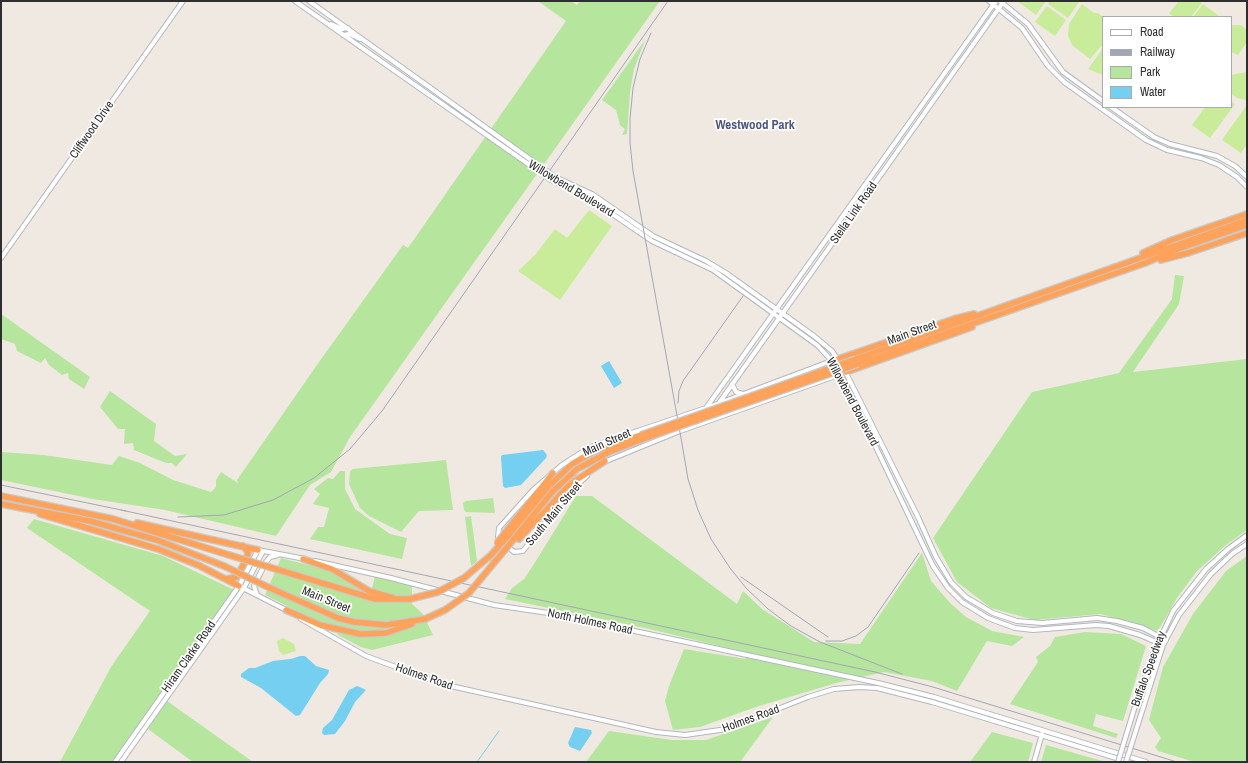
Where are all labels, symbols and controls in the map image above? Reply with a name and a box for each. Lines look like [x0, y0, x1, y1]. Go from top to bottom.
legend [1102, 16, 1232, 108]
text: Road [1140, 24, 1164, 40]
text: Railway [1140, 44, 1175, 60]
text: Park [1140, 64, 1160, 80]
text: Water [1140, 84, 1166, 100]
street label: Cliffwood Drive [67, 98, 117, 162]
district label: Westwood Park [715, 118, 795, 134]
street label: Willowbend Boulevard [525, 158, 617, 220]
street label: Stella Link Road [827, 179, 881, 247]
street label: Main Street [886, 318, 938, 348]
street label: Willowbend Boulevard [823, 355, 881, 449]
street label: Main Street [581, 426, 633, 460]
street label: South Main Street [523, 479, 585, 549]
street label: Main Street [300, 584, 352, 616]
street label: North Holmes Road [546, 606, 634, 638]
street label: Hiram Clarke Road [159, 618, 219, 696]
street label: Buffalo Speedway [1129, 629, 1169, 709]
street label: Holmes Road [393, 660, 455, 694]
street label: Holmes Road [721, 702, 781, 736]

